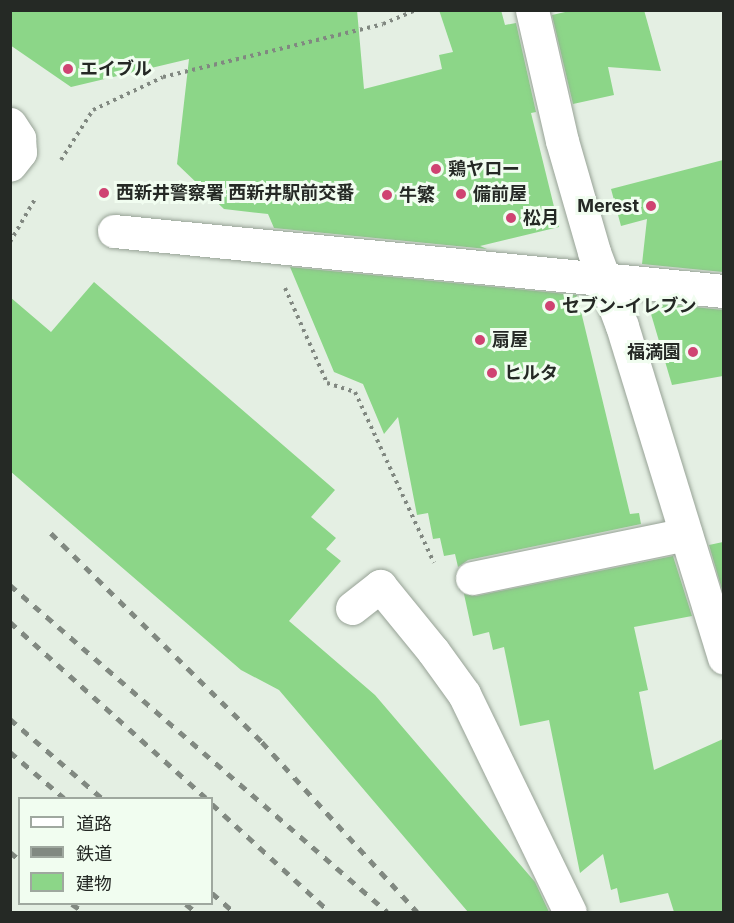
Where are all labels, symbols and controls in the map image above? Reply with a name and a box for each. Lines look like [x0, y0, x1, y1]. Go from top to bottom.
place label: エイブル [80, 58, 152, 80]
marker: エイブル [61, 62, 75, 76]
place label: 鶏ヤロー [448, 158, 520, 180]
marker: 鶏ヤロー [429, 162, 443, 176]
place label: 西新井警察署 西新井駅前交番 [116, 182, 354, 204]
place label: 備前屋 [473, 183, 527, 205]
place label: 牛繁 [399, 184, 435, 206]
marker: 西新井警察署 西新井駅前交番 [97, 186, 111, 200]
marker: 備前屋 [454, 187, 468, 201]
marker: 牛繁 [380, 188, 394, 202]
place label: Merest [577, 195, 639, 217]
marker: Merest [644, 199, 658, 213]
place label: 松月 [523, 207, 559, 229]
marker: 松月 [504, 211, 518, 225]
place label: セブン-イレブン [562, 295, 696, 317]
marker: セブン-イレブン [543, 299, 557, 313]
place label: 扇屋 [492, 329, 528, 351]
marker: 扇屋 [473, 333, 487, 347]
place label: 福満園 [627, 341, 681, 363]
marker: 福満園 [686, 345, 700, 359]
place label: ヒルタ [504, 362, 558, 384]
marker: ヒルタ [485, 366, 499, 380]
legend [18, 797, 213, 905]
text: 道路 [76, 813, 112, 834]
text: 鉄道 [76, 843, 112, 864]
text: 建物 [76, 873, 112, 894]

